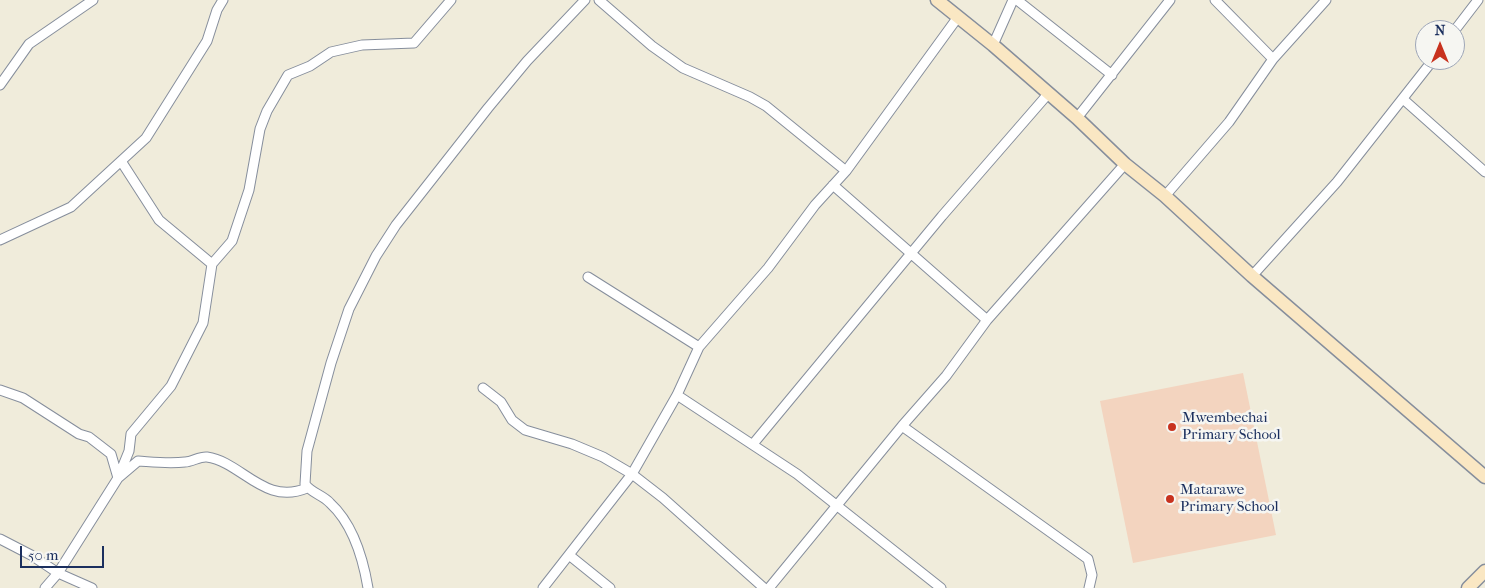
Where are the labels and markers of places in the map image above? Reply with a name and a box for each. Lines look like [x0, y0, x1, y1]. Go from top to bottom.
place label: Mwembechai Primary School [1182, 409, 1281, 444]
marker: Mwembechai Primary School [1166, 421, 1178, 433]
place label: Matarawe Primary School [1180, 481, 1279, 516]
marker: Matarawe Primary School [1164, 493, 1176, 505]

